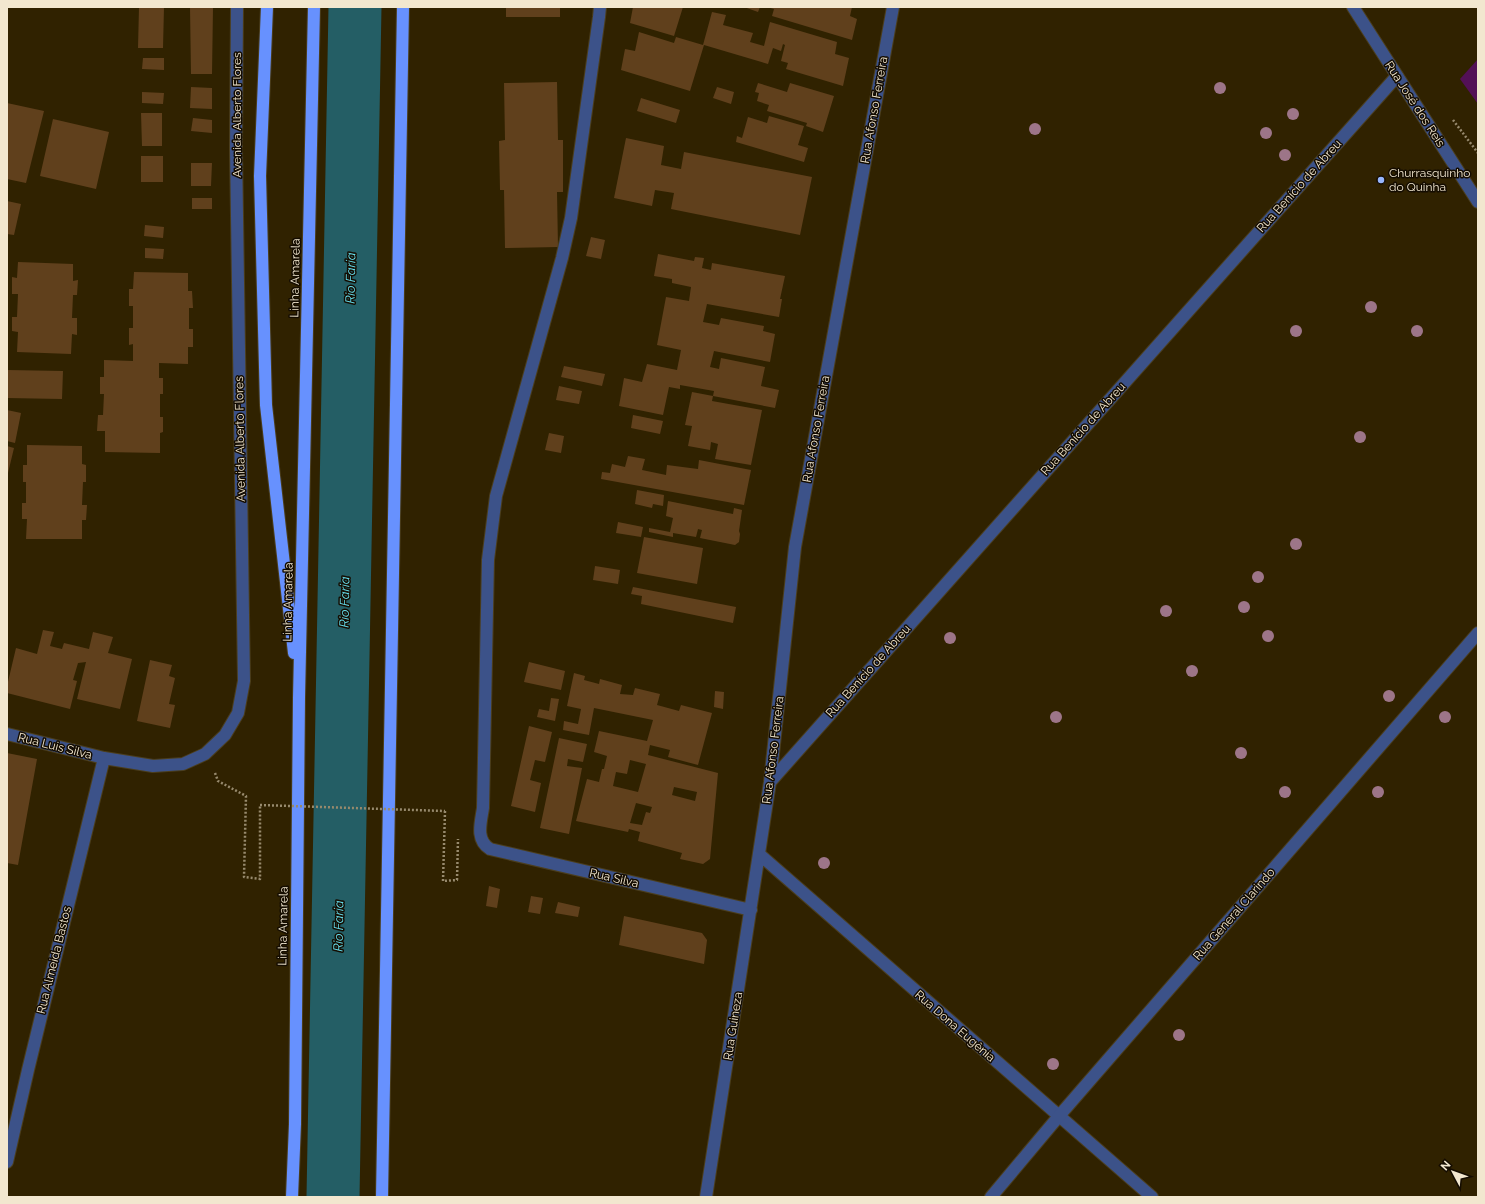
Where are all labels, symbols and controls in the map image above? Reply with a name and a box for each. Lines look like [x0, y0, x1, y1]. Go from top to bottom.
street label: Avenida Alberto Flores [230, 52, 244, 178]
street label: Rua Afonso Ferreira [858, 55, 890, 165]
street label: Rua José dos Reis [1382, 58, 1448, 150]
street label: Rua Benício de Abreu [1254, 137, 1344, 235]
place label: Churrasquinho do Quinha [1389, 166, 1470, 194]
marker: Churrasquinho do Quinha [1376, 175, 1386, 185]
street label: Linha Amarela [287, 238, 303, 318]
water label: Rio Faria [343, 252, 358, 304]
street label: Rua Afonso Ferreira [800, 374, 832, 484]
street label: Avenida Alberto Flores [232, 376, 248, 502]
street label: Rua Benício de Abreu [1038, 380, 1128, 478]
street label: Linha Amarela [280, 562, 296, 642]
water label: Rio Faria [337, 576, 352, 628]
street label: Rua Benício de Abreu [823, 622, 913, 720]
street label: Rua Afonso Ferreira [759, 695, 787, 805]
street label: Rua Luis Silva [17, 730, 93, 762]
street label: Rua General Clarindo [1190, 865, 1278, 963]
street label: Rua Silva [588, 866, 640, 890]
street label: Linha Amarela [275, 886, 291, 966]
water label: Rio Faria [331, 900, 346, 952]
street label: Rua Almeida Bastos [34, 905, 74, 1015]
street label: Rua Dona Eugênia [912, 987, 998, 1065]
street label: Rua Guineza [721, 991, 745, 1061]
north arrow [1433, 1152, 1473, 1192]
text: N [1438, 1158, 1453, 1173]

